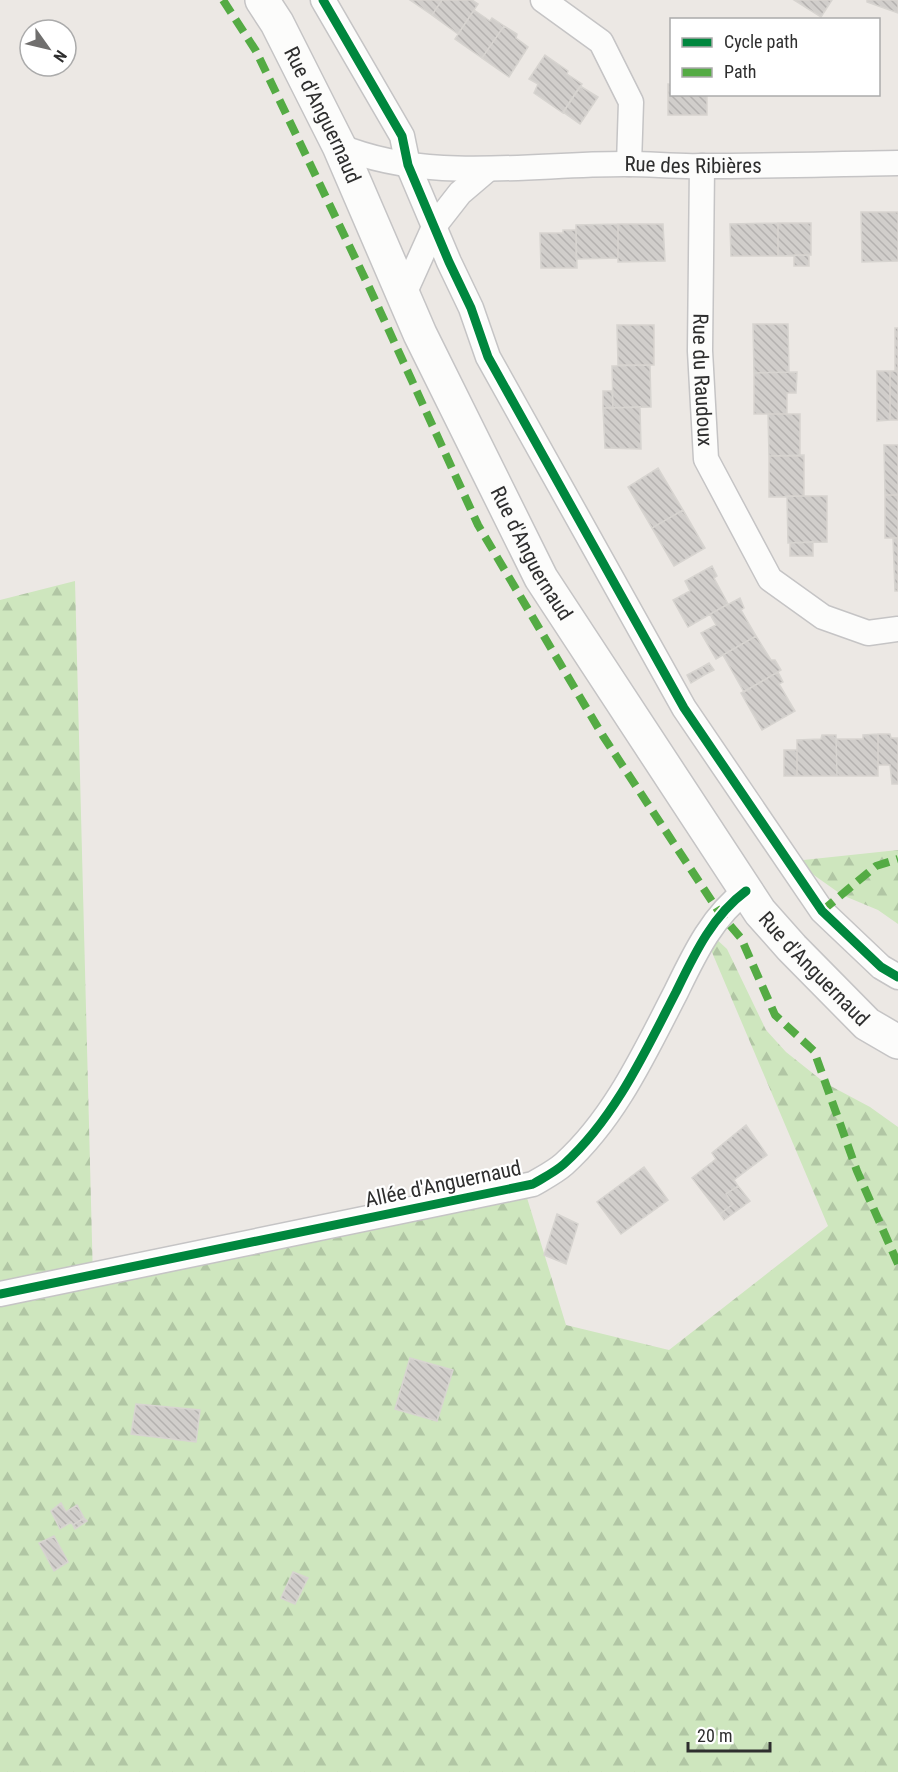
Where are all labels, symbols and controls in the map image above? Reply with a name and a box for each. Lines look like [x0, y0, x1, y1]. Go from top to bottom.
north arrow [18, 18, 78, 78]
legend [670, 18, 880, 96]
text: Cycle path [724, 31, 798, 52]
street label: Rue d'Anguernaud [279, 43, 366, 187]
text: N [49, 47, 71, 65]
text: Path [724, 61, 757, 82]
street label: Rue des Ribières [624, 152, 762, 178]
street label: Rue du Raudoux [688, 313, 717, 447]
street label: Rue d'Anguernaud [486, 483, 577, 625]
street label: Rue d'Anguernaud [754, 907, 874, 1031]
street label: Allée d'Anguernaud [363, 1156, 523, 1212]
scale bar [688, 1715, 770, 1753]
text: 20 m [697, 1725, 732, 1746]

